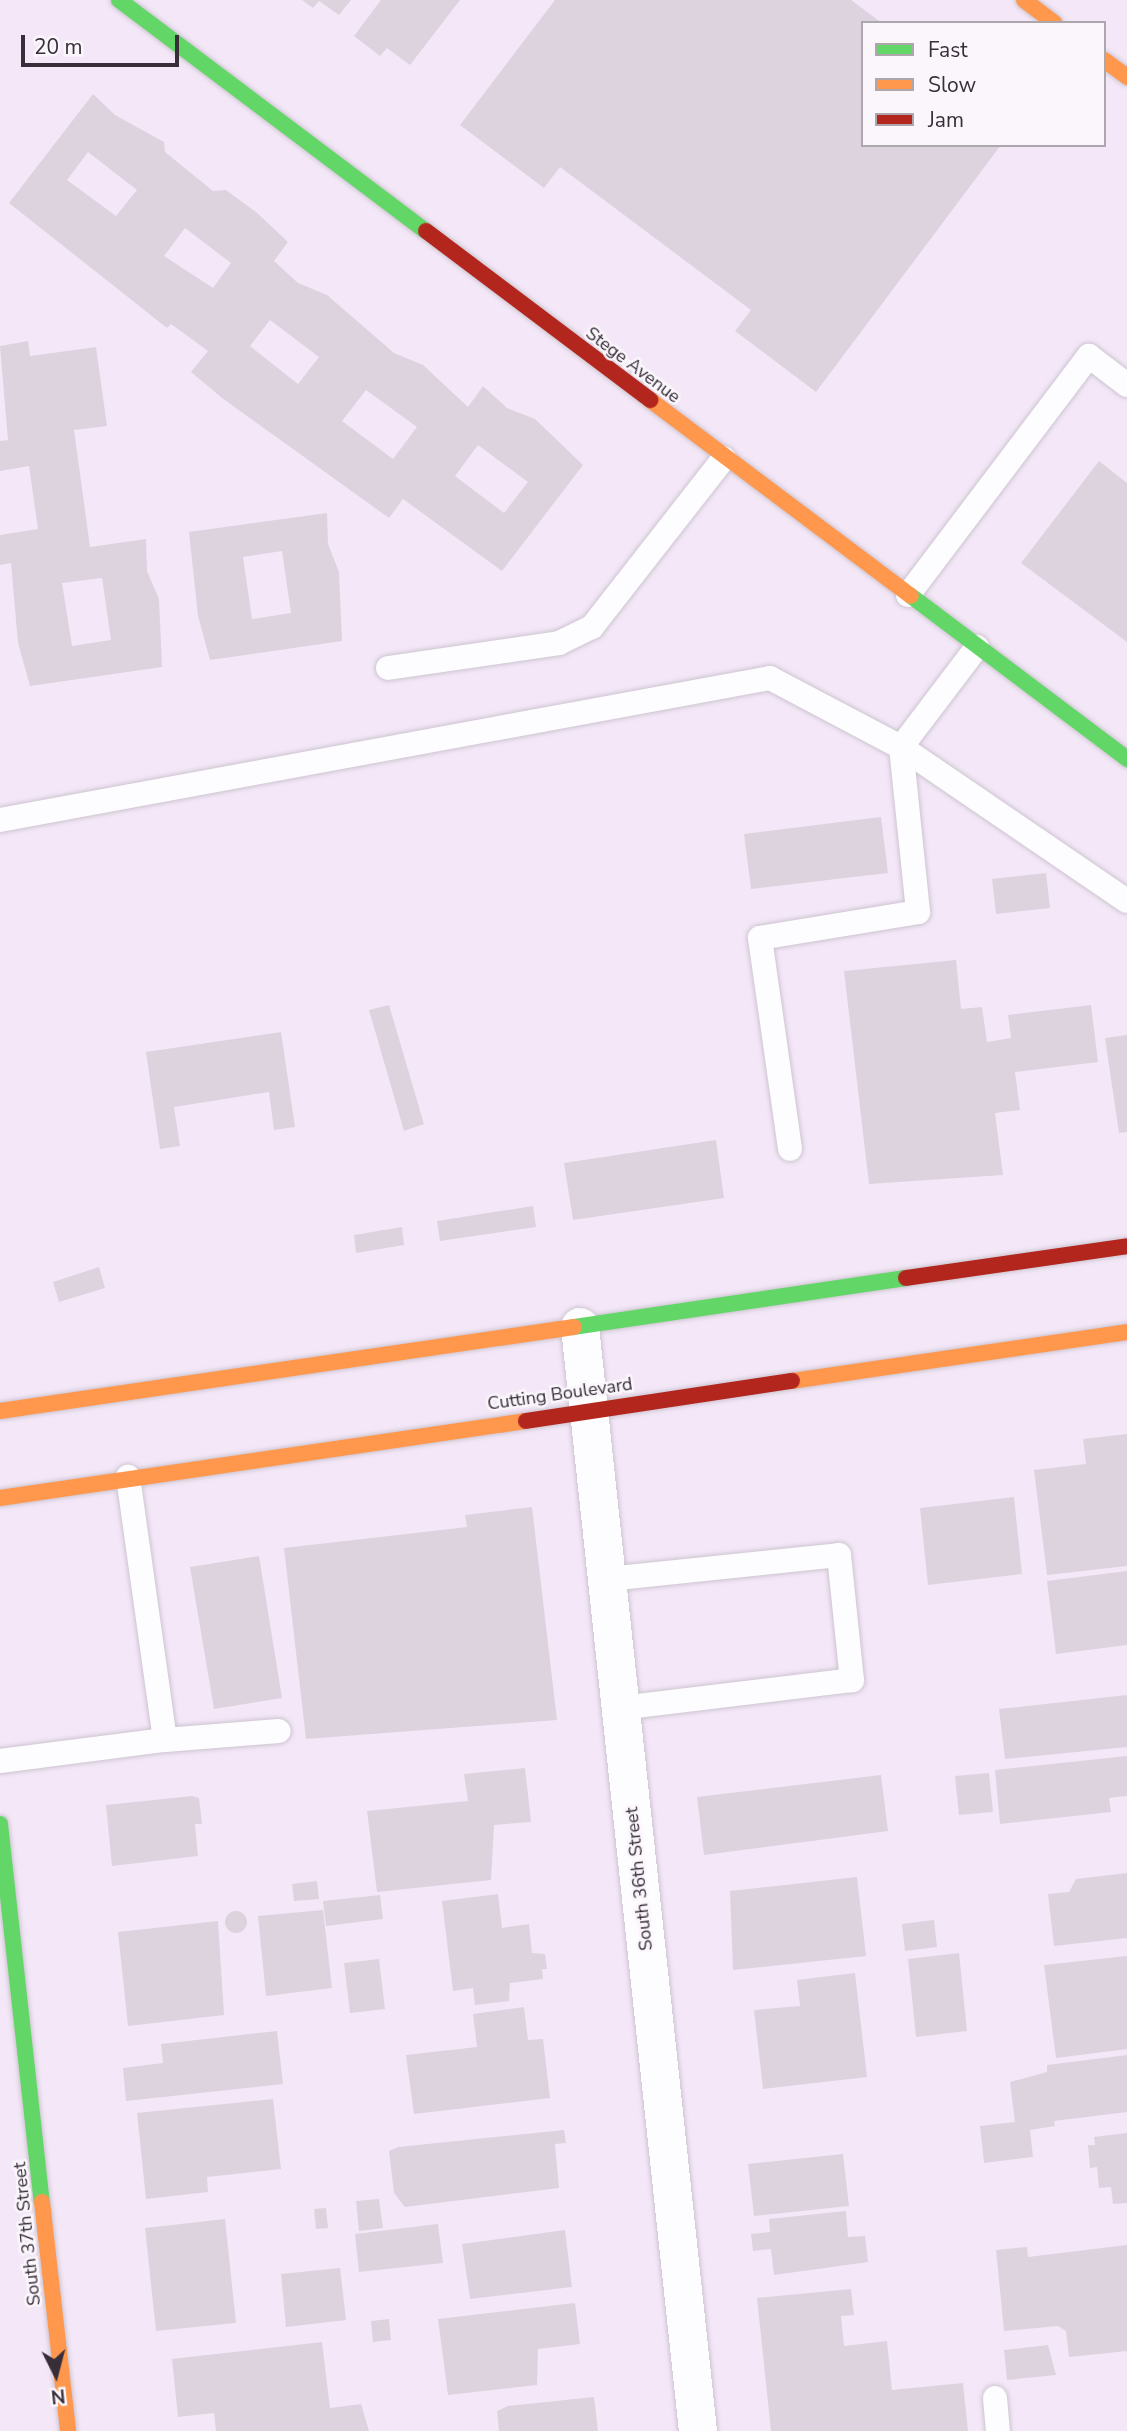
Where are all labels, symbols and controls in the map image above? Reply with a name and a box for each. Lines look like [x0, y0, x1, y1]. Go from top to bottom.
scale bar [24, 21, 182, 65]
legend [861, 21, 1106, 147]
text: 20 m [34, 33, 83, 61]
text: Fast [928, 36, 968, 64]
text: Slow [928, 71, 976, 99]
text: Jam [928, 106, 964, 134]
street label: Stege Avenue [581, 322, 685, 408]
street label: Cutting Boulevard [486, 1373, 634, 1415]
street label: South 36th Street [621, 1806, 657, 1952]
street label: South 37th Street [9, 2161, 45, 2307]
north arrow [21, 2340, 91, 2410]
text: N [50, 2382, 67, 2410]

